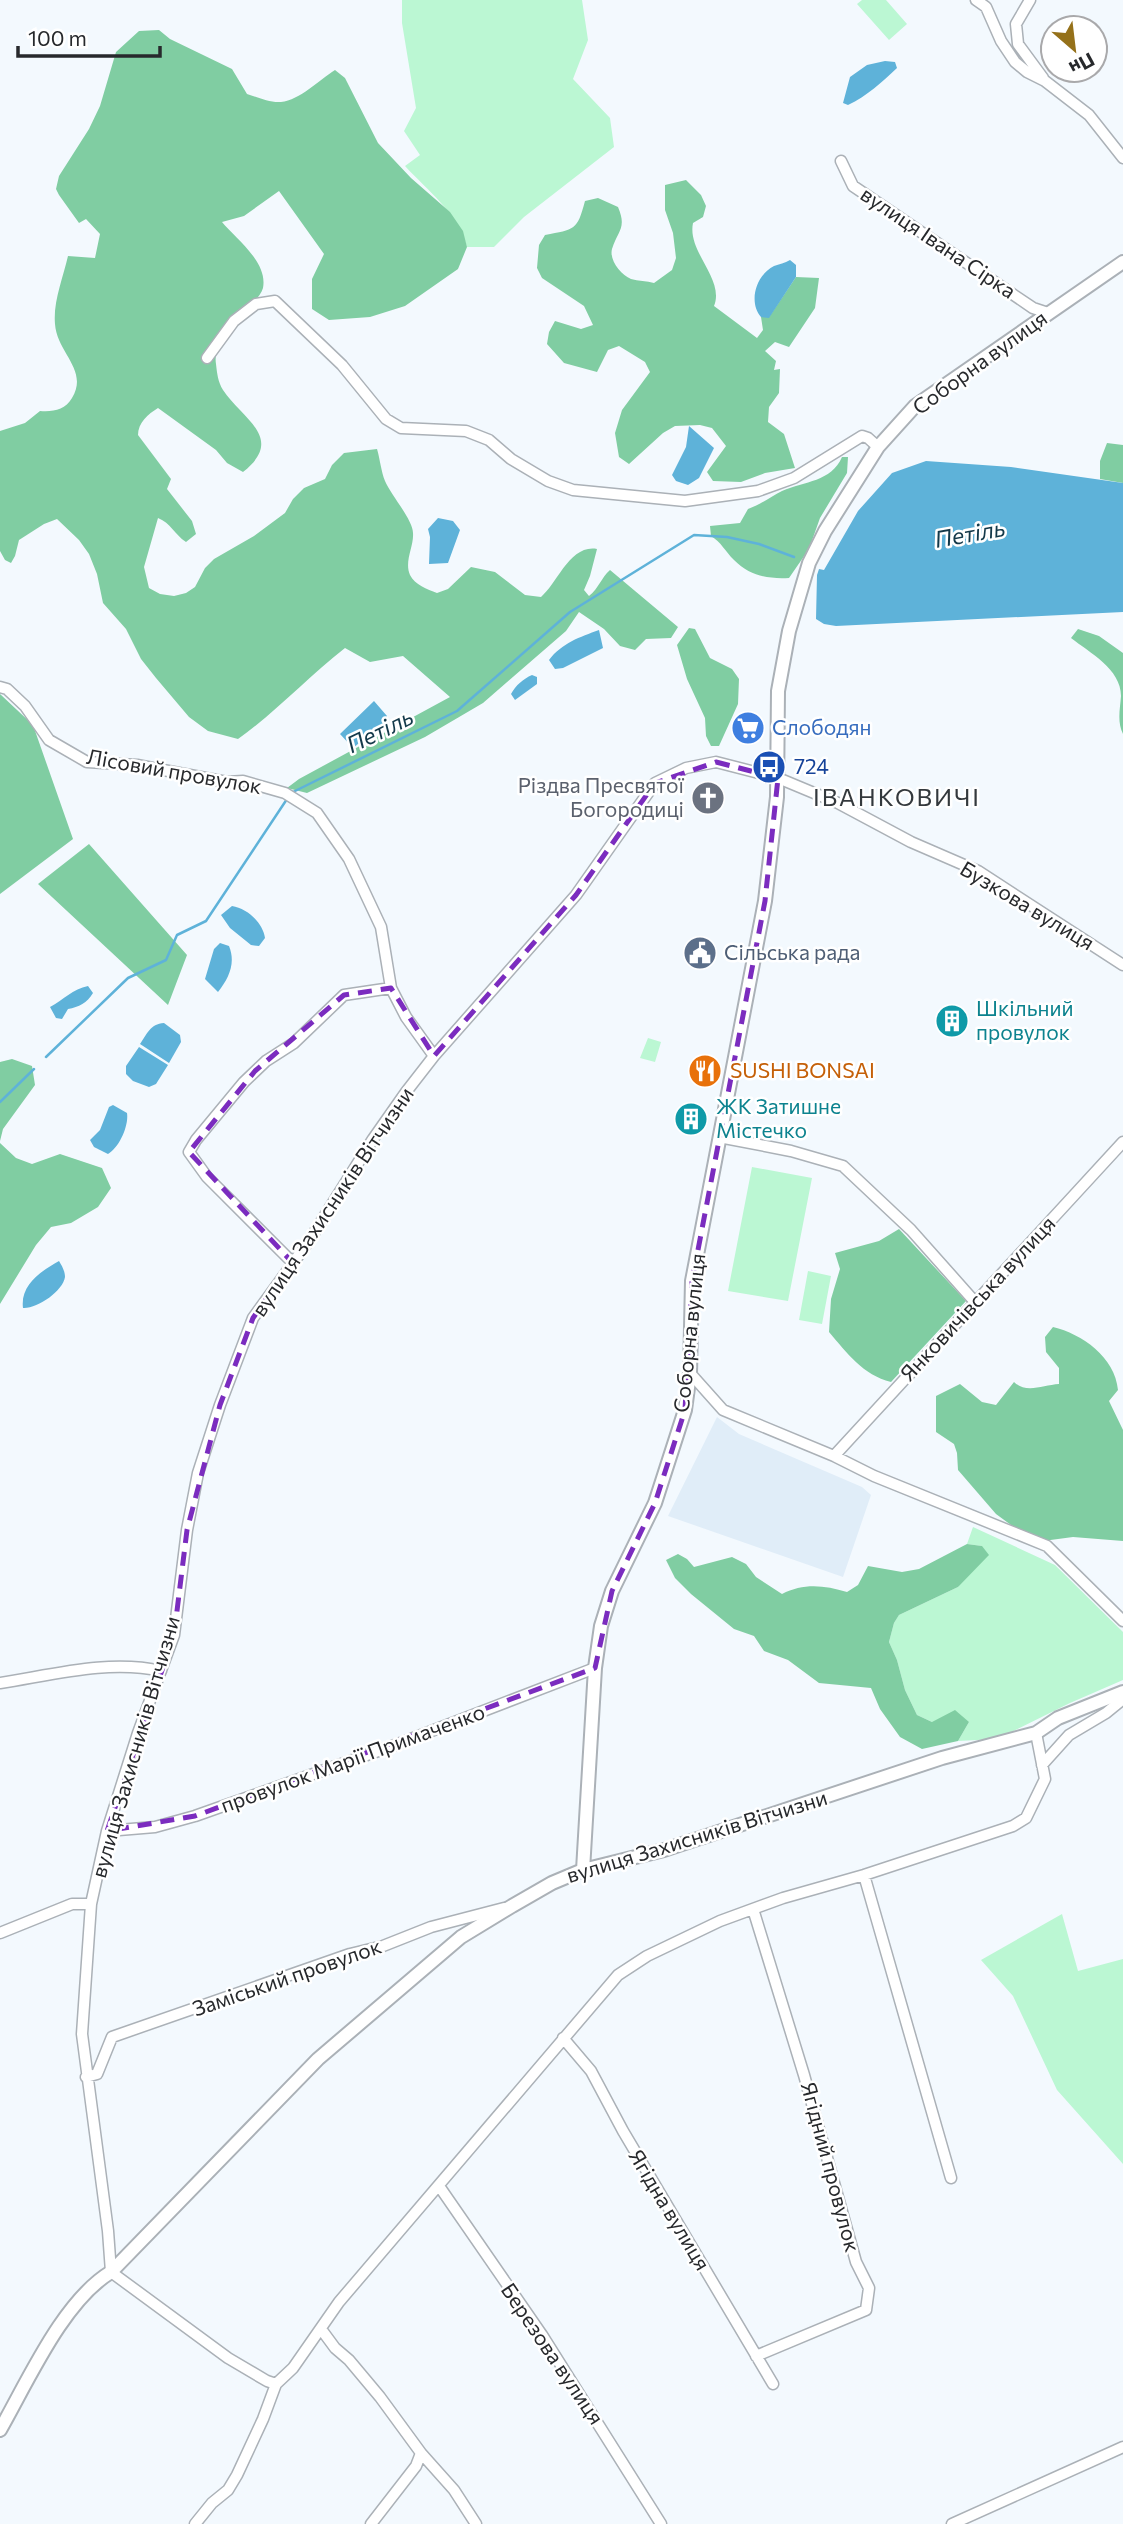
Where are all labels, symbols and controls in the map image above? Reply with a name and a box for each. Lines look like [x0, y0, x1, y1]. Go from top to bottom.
scale bar [18, 14, 159, 58]
north arrow [1039, 14, 1109, 84]
text: 100 m [28, 25, 87, 50]
text: Пн [1066, 48, 1099, 81]
street label: вулиця Івана Сірка [857, 181, 1021, 303]
street label: Соборна вулиця [907, 305, 1051, 419]
water label: Петіль [932, 513, 1007, 553]
water label: Петіль [341, 702, 418, 758]
supermarket icon: Слободян [729, 709, 767, 747]
place label: Слободян [772, 714, 871, 739]
street label: Лісовий провулок [85, 743, 264, 798]
bus stop icon: 724 [750, 748, 788, 786]
place label: 724 [794, 753, 829, 778]
place label: Різдва Пресвятої Богородиці [518, 772, 685, 821]
church icon: Різдва Пресвятої Богородиці [689, 779, 727, 817]
district label: ІВАНКОВИЧІ [813, 782, 981, 811]
street label: Бузкова вулиця [956, 855, 1099, 955]
public building icon: Cільська рада [681, 934, 719, 972]
place label: Cільська рада [724, 939, 860, 964]
place label: Шкільний провулок [976, 995, 1074, 1044]
building icon: Шкільний провулок [933, 1002, 971, 1040]
restaurant icon: SUSHI BONSAI [686, 1052, 724, 1090]
place label: SUSHI BONSAI [730, 1057, 875, 1082]
street label: вулиця Захисників Вітчизни [246, 1082, 418, 1321]
place label: ЖК Затишне Містечко [716, 1093, 841, 1142]
building icon: ЖК Затишне Містечко [672, 1100, 710, 1138]
street label: Янковичівська вулиця [894, 1210, 1060, 1386]
street label: Соборна вулиця [668, 1252, 709, 1414]
street label: вулиця Захисників Вітчизни [85, 1613, 184, 1880]
street label: провулок Марії Примаченко [217, 1698, 488, 1817]
street label: вулиця Захисників Вітчизни [563, 1784, 830, 1887]
street label: Заміський провулок [189, 1933, 384, 2021]
street label: Ягідний провулок [797, 2079, 866, 2254]
street label: Ягідна вулиця [624, 2144, 716, 2274]
street label: Березова вулиця [497, 2278, 610, 2429]

